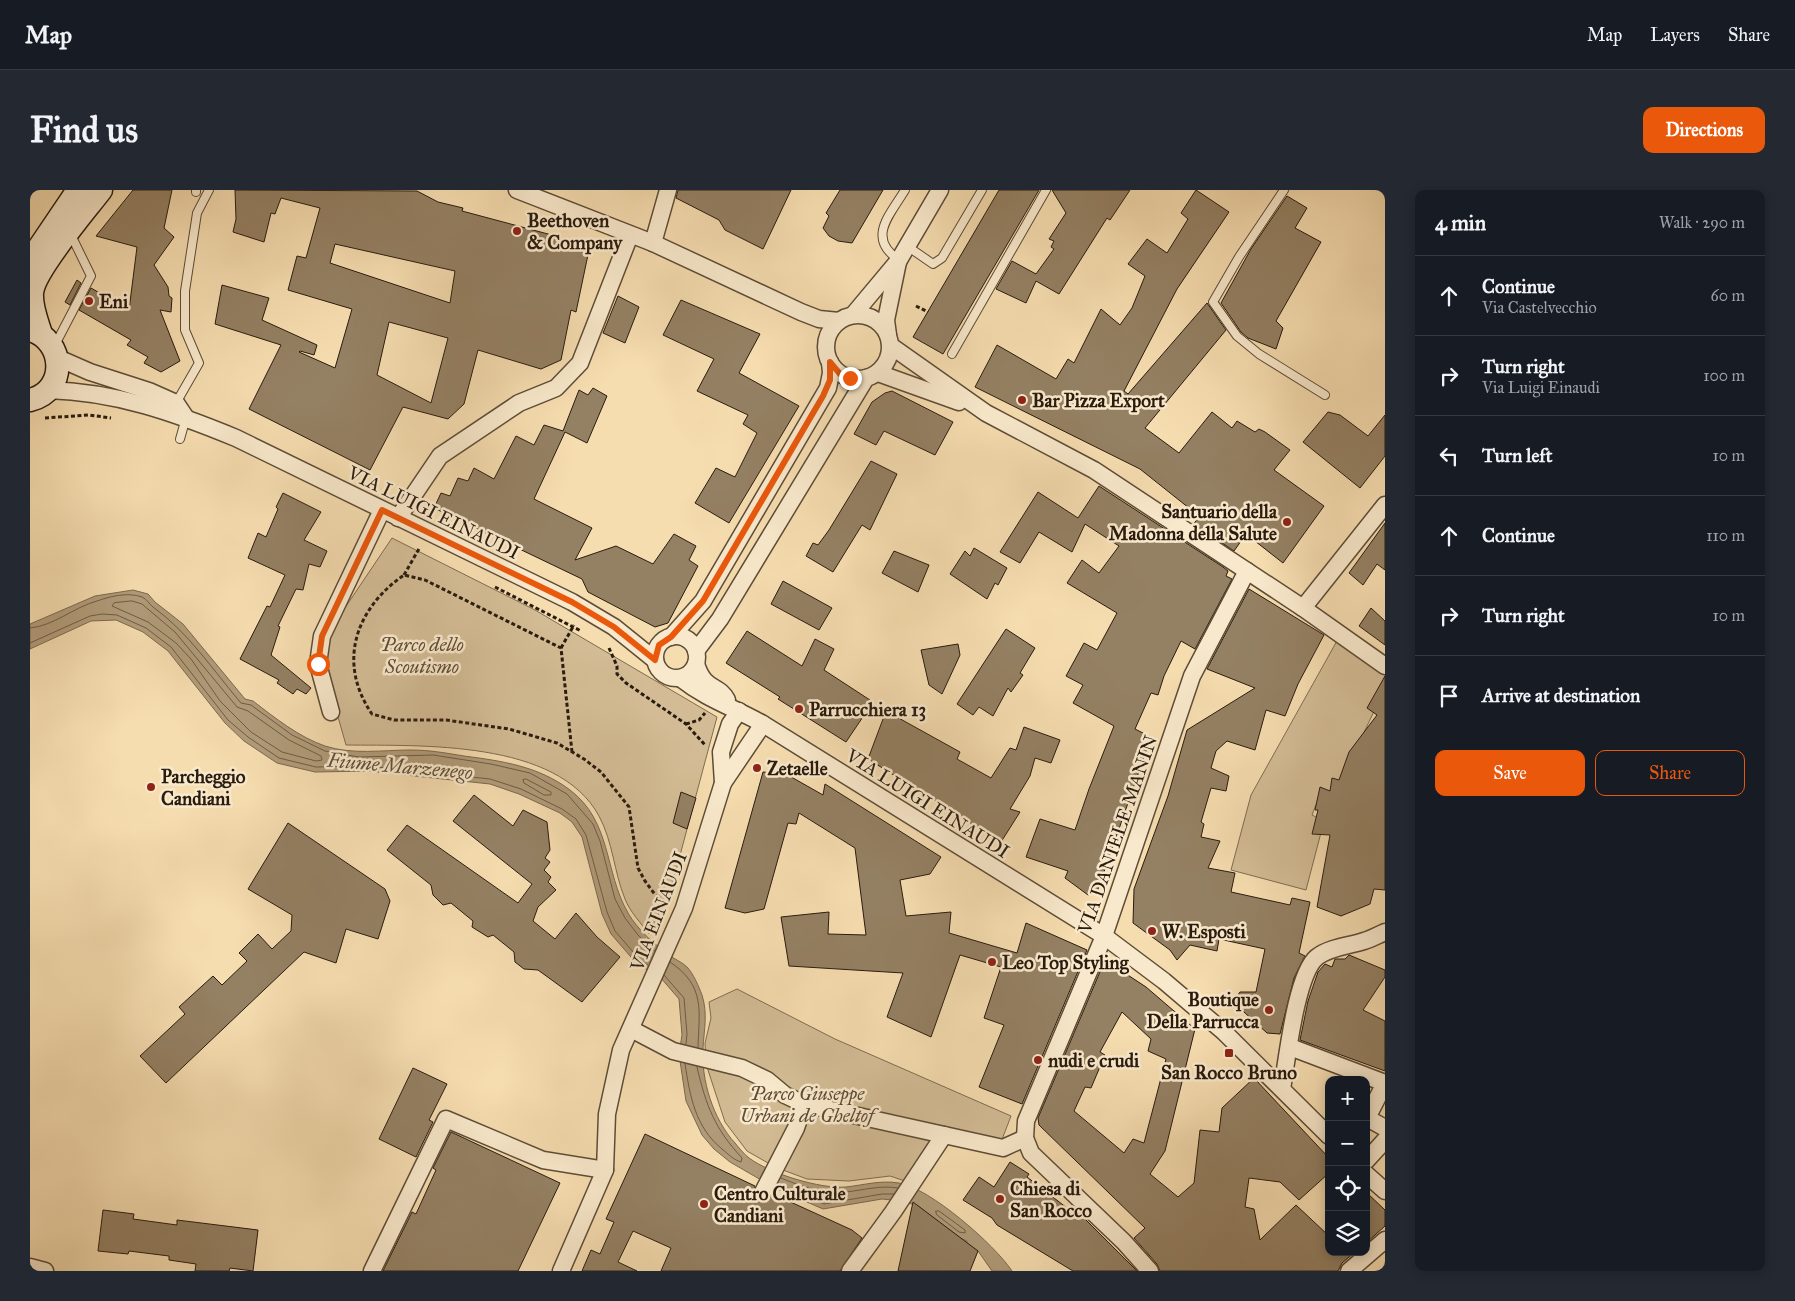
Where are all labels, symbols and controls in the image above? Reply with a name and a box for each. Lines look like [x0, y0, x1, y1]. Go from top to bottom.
text: Map [25, 20, 72, 50]
text: Map [1587, 24, 1622, 46]
text: Layers [1650, 24, 1700, 46]
text: Share [1728, 24, 1770, 46]
button: Directions [1643, 107, 1765, 153]
text: Find us [30, 109, 138, 152]
place label: Beethoven & Company [527, 209, 623, 255]
text: 4 min [1435, 210, 1486, 236]
text: Walk · 290 m [1659, 213, 1745, 232]
marker: Beethoven & Company [511, 225, 523, 237]
text: Continue [1482, 275, 1555, 298]
icon: ahead [1435, 282, 1463, 310]
text: 60 m [1711, 286, 1745, 305]
place label: Eni [99, 290, 129, 313]
marker: Eni [83, 295, 95, 307]
text: Via Castelvecchio [1482, 298, 1597, 317]
text: Turn right [1482, 355, 1565, 378]
icon: right [1435, 362, 1463, 390]
text: 100 m [1703, 366, 1745, 385]
route end [839, 367, 862, 390]
text: Via Luigi Einaudi [1482, 378, 1600, 397]
place label: Bar Pizza Export [1032, 389, 1165, 413]
marker: Bar Pizza Export [1016, 394, 1028, 406]
icon: left [1435, 442, 1463, 470]
text: Turn left [1482, 444, 1552, 467]
text: 10 m [1713, 446, 1745, 465]
street label: VIA LUIGI EINAUDI [343, 460, 524, 564]
place label: Santuario della Madonna della Salute [1109, 500, 1278, 545]
marker: Santuario della Madonna della Salute [1281, 516, 1293, 528]
icon: ahead [1435, 522, 1463, 550]
text: Continue [1482, 524, 1555, 547]
text: 110 m [1706, 526, 1745, 545]
icon: right [1435, 602, 1463, 630]
text: Turn right [1482, 604, 1565, 627]
text: 10 m [1713, 606, 1745, 625]
park label: Parco dello Scoutismo [380, 633, 464, 678]
route start [307, 653, 330, 676]
icon: arrive [1435, 682, 1463, 710]
text: Arrive at destination [1482, 684, 1640, 707]
place label: Parrucchiera 13 [809, 698, 926, 722]
marker: Parrucchiera 13 [793, 703, 805, 715]
street label: VIA DANIELE MANIN [1072, 732, 1162, 937]
street label: VIA LUIGI EINAUDI [841, 743, 1014, 863]
water label: Fiume Marzenego [325, 748, 474, 784]
button: Save [1435, 750, 1585, 796]
button: Share [1595, 750, 1745, 796]
place label: Zetaelle [767, 757, 828, 780]
marker: Zetaelle [751, 762, 763, 774]
place label: Parcheggio Candiani [161, 765, 246, 810]
marker: Parcheggio Candiani [145, 781, 157, 793]
street label: VIA EINAUDI [625, 848, 692, 975]
place label: W. Esposti [1162, 920, 1247, 944]
marker: W. Esposti [1146, 925, 1158, 937]
place label: Leo Top Styling [1002, 951, 1130, 975]
marker: Leo Top Styling [986, 956, 998, 968]
place label: Boutique Della Parrucca [1147, 988, 1260, 1033]
marker: Boutique Della Parrucca [1263, 1004, 1275, 1016]
marker: San Rocco Bruno [1223, 1047, 1235, 1059]
place label: nudi e crudi [1048, 1049, 1140, 1072]
marker: nudi e crudi [1032, 1054, 1044, 1066]
place label: San Rocco Bruno [1161, 1061, 1297, 1084]
map controls [1325, 1076, 1370, 1256]
button: + [1325, 1076, 1370, 1121]
park label: Parco Giuseppe Urbani de Gheltof [740, 1082, 879, 1127]
button: − [1325, 1121, 1370, 1166]
button: locate [1325, 1166, 1370, 1211]
place label: Chiesa di San Rocco [1010, 1177, 1092, 1222]
place label: Centro Culturale Candiani [714, 1182, 846, 1227]
marker: Chiesa di San Rocco [994, 1193, 1006, 1205]
marker: Centro Culturale Candiani [698, 1198, 710, 1210]
button: layers [1325, 1211, 1370, 1256]

